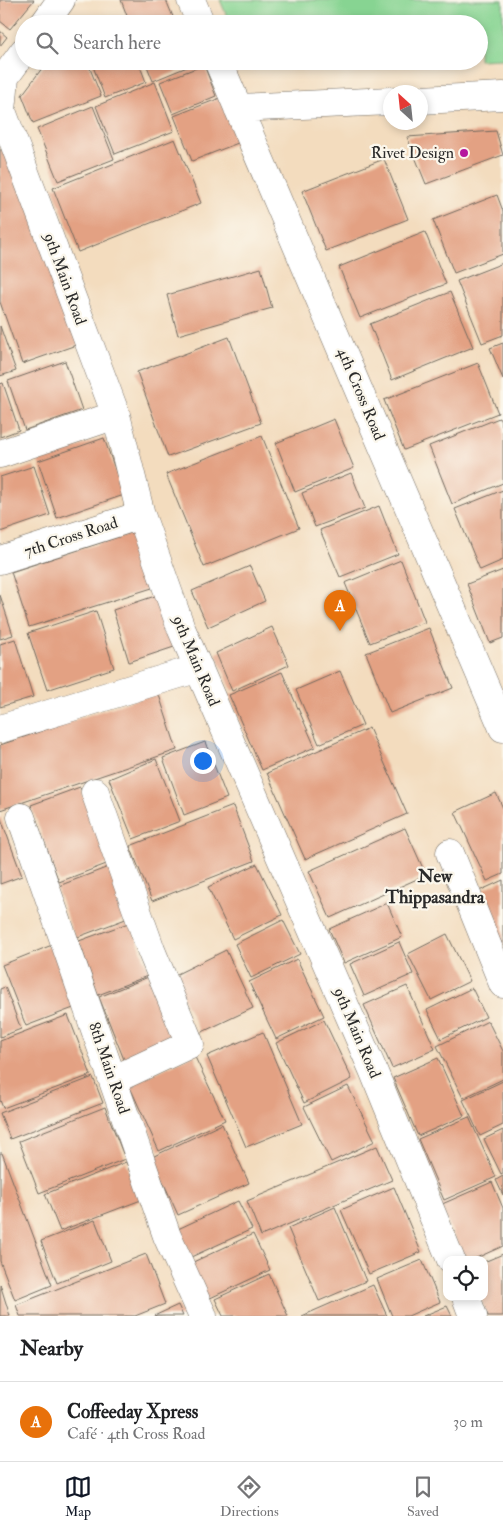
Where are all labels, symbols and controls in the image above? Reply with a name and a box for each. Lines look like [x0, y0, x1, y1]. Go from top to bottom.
search box [15, 15, 488, 70]
icon: search [33, 29, 61, 57]
text: Search here [73, 31, 161, 55]
north arrow [383, 85, 428, 130]
place label: Rivet Design [371, 143, 454, 163]
marker: Rivet Design [458, 147, 470, 159]
street label: 9th Main Road [39, 229, 91, 328]
street label: 4th Cross Road [333, 345, 390, 443]
street label: 7th Cross Road [22, 512, 120, 562]
pin: A [324, 590, 356, 631]
street label: 9th Main Road [168, 612, 224, 709]
your location [190, 748, 216, 774]
district label: New Thippasandra [385, 865, 485, 909]
street label: 9th Main Road [329, 984, 385, 1081]
street label: 8th Main Road [84, 1019, 134, 1117]
map controls [443, 1256, 488, 1301]
button: locate [443, 1256, 488, 1301]
text: Nearby [20, 1335, 83, 1362]
text: Coffeeday Xpress [67, 1400, 198, 1424]
text: A [31, 1412, 41, 1432]
text: 30 m [453, 1412, 483, 1432]
text: Café · 4th Cross Road [67, 1424, 205, 1444]
tab: Map [64, 1473, 92, 1520]
tab: Directions [220, 1473, 279, 1520]
tab: Saved [407, 1473, 439, 1520]

